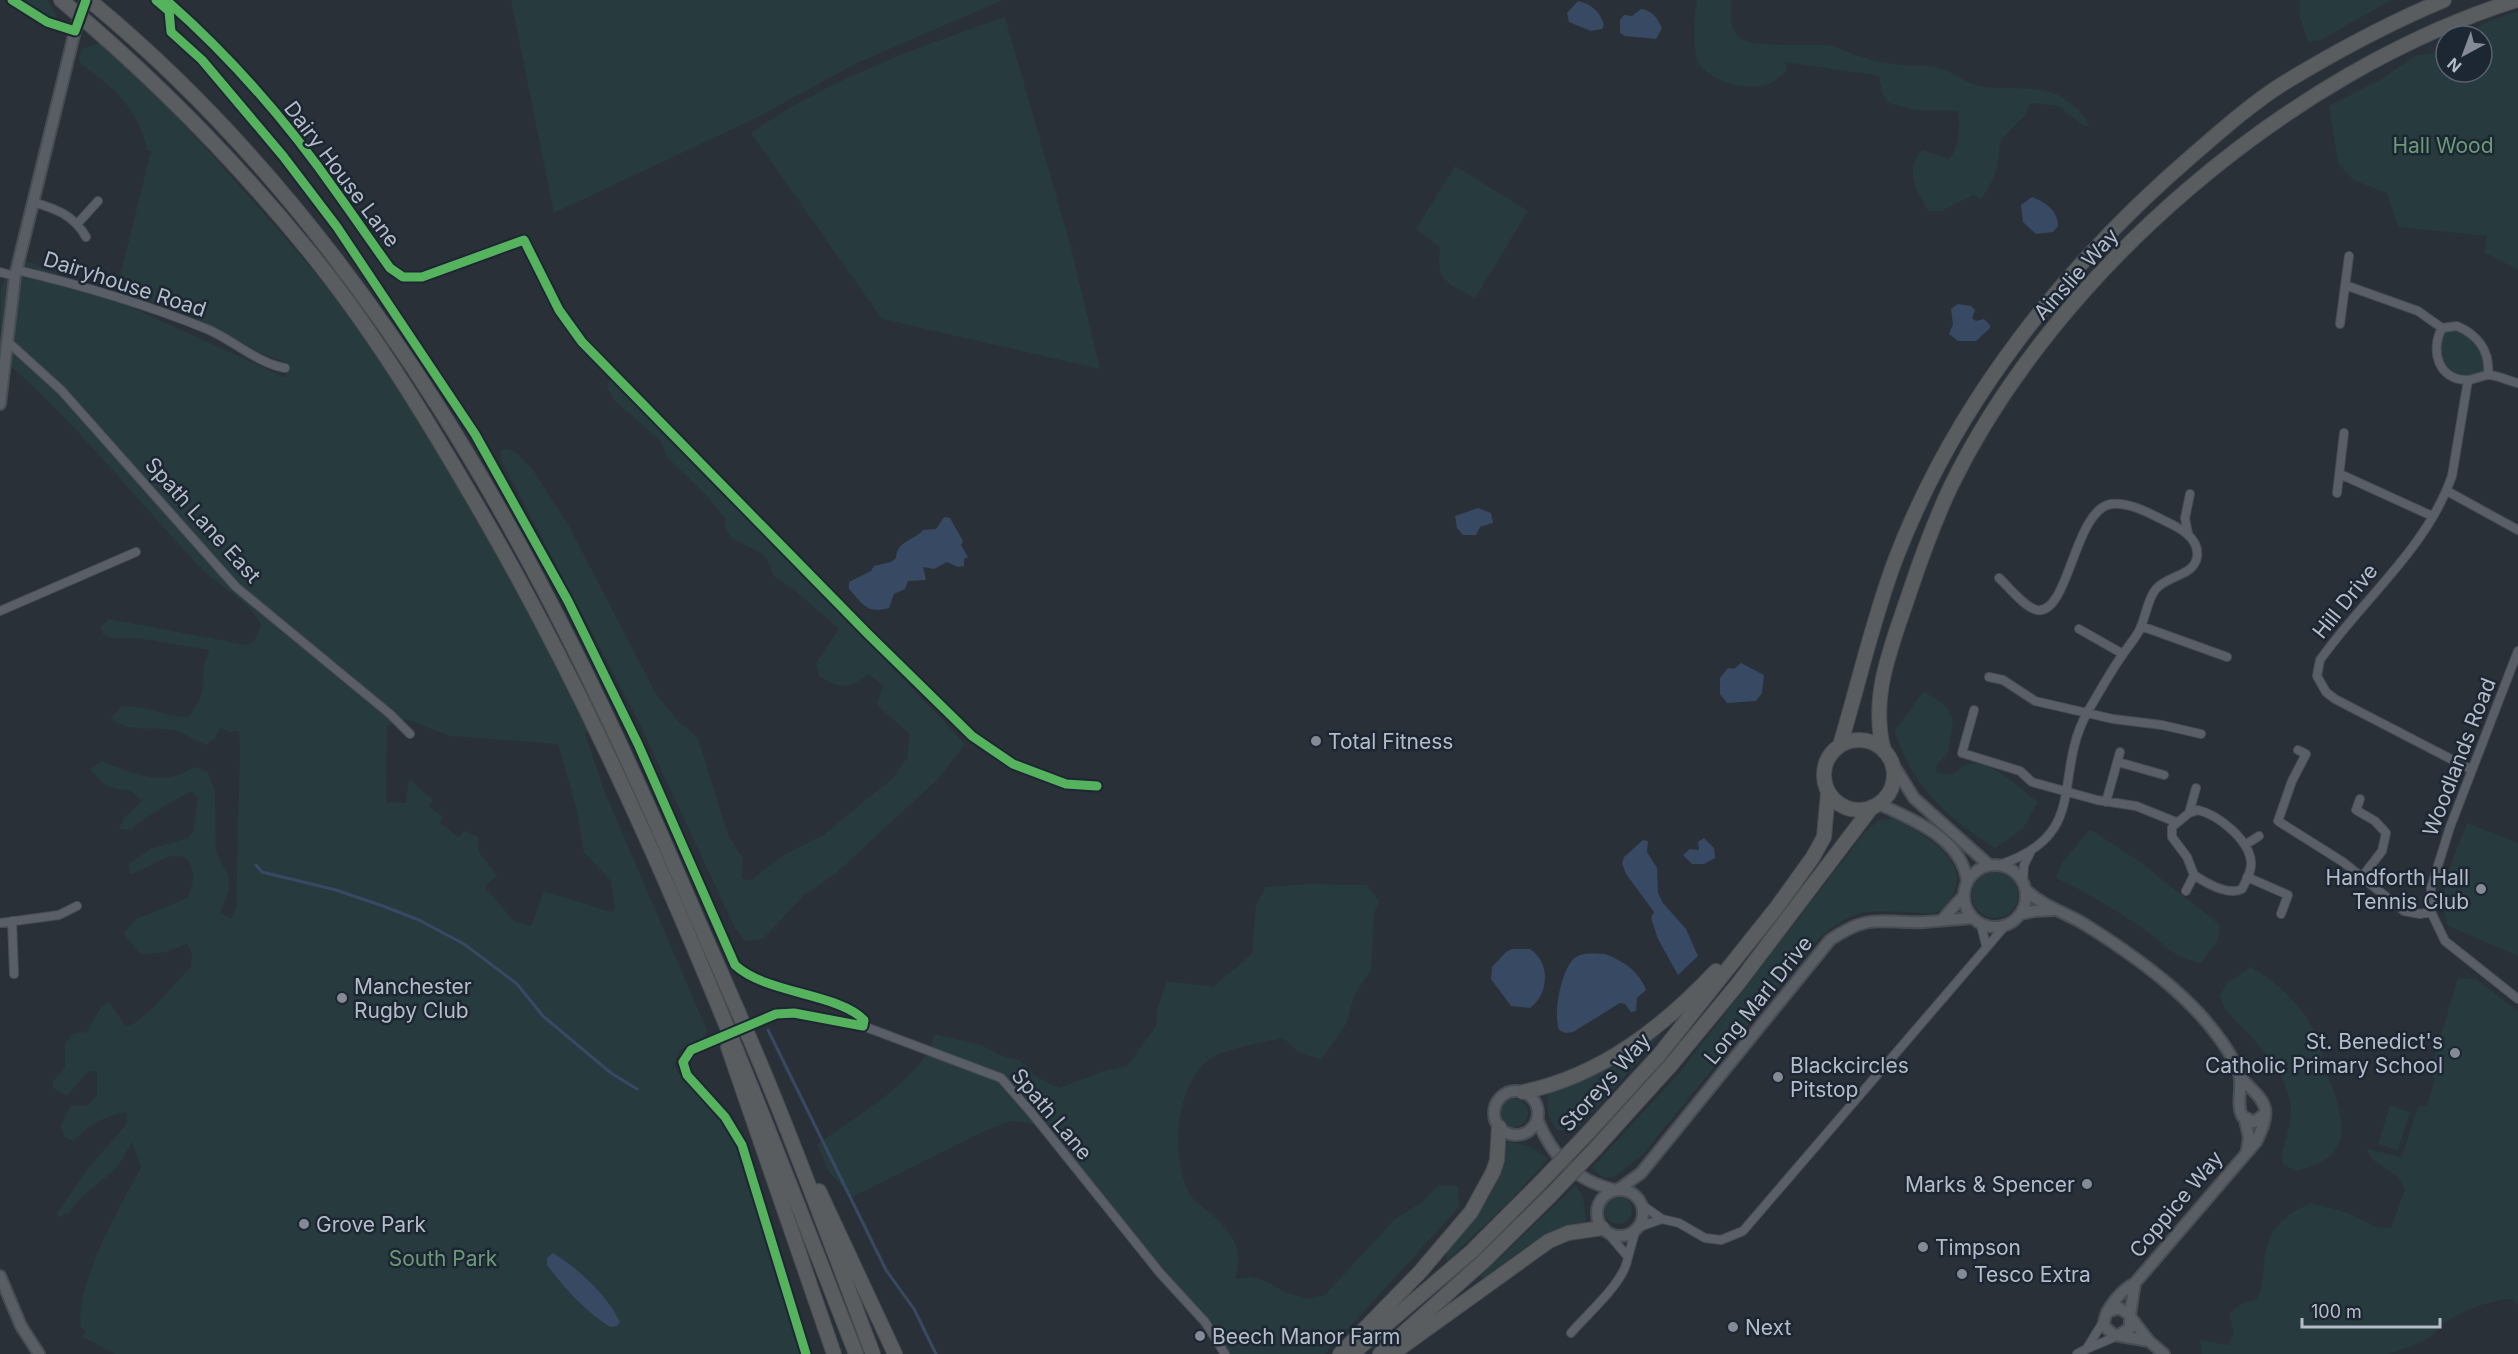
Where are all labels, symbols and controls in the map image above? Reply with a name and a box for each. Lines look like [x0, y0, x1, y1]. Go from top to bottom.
north arrow [2434, 24, 2494, 84]
text: N [2443, 54, 2465, 77]
street label: Dairy House Lane [279, 96, 405, 252]
park label: Hall Wood [2392, 133, 2494, 158]
street label: Ainslie Way [2028, 223, 2124, 325]
street label: Dairyhouse Road [41, 246, 209, 322]
street label: Spath Lane East [140, 452, 266, 588]
street label: Hill Drive [2307, 559, 2383, 643]
street label: Woodlands Road [2417, 674, 2501, 840]
place label: Total Fitness [1328, 729, 1453, 754]
marker: Total Fitness [1309, 734, 1323, 748]
place label: Handforth Hall Tennis Club [2326, 865, 2469, 914]
marker: Handforth Hall Tennis Club [2474, 882, 2488, 896]
street label: Long Marl Drive [1699, 931, 1817, 1069]
place label: Manchester Rugby Club [354, 974, 472, 1023]
marker: Manchester Rugby Club [335, 991, 349, 1005]
street label: Storeys Way [1554, 1027, 1656, 1136]
place label: St. Benedict's Catholic Primary School [2205, 1029, 2443, 1078]
marker: St. Benedict's Catholic Primary School [2448, 1046, 2462, 1060]
place label: Blackcircles Pitstop [1790, 1053, 1909, 1102]
street label: Spath Lane [1006, 1063, 1098, 1165]
marker: Blackcircles Pitstop [1771, 1070, 1785, 1084]
street label: Coppice Way [2124, 1145, 2228, 1263]
place label: Marks & Spencer [1905, 1172, 2075, 1197]
marker: Marks & Spencer [2080, 1177, 2094, 1191]
place label: Grove Park [316, 1212, 426, 1237]
marker: Grove Park [297, 1217, 311, 1231]
place label: Timpson [1935, 1235, 2021, 1260]
marker: Timpson [1916, 1240, 1930, 1254]
park label: South Park [389, 1246, 498, 1271]
place label: Tesco Extra [1974, 1262, 2091, 1287]
marker: Tesco Extra [1955, 1267, 1969, 1281]
scale bar [2302, 1291, 2440, 1329]
text: 100 m [2311, 1301, 2362, 1322]
place label: Next [1745, 1315, 1791, 1340]
marker: Next [1726, 1320, 1740, 1334]
place label: Beech Manor Farm [1212, 1324, 1400, 1349]
marker: Beech Manor Farm [1193, 1329, 1207, 1343]

